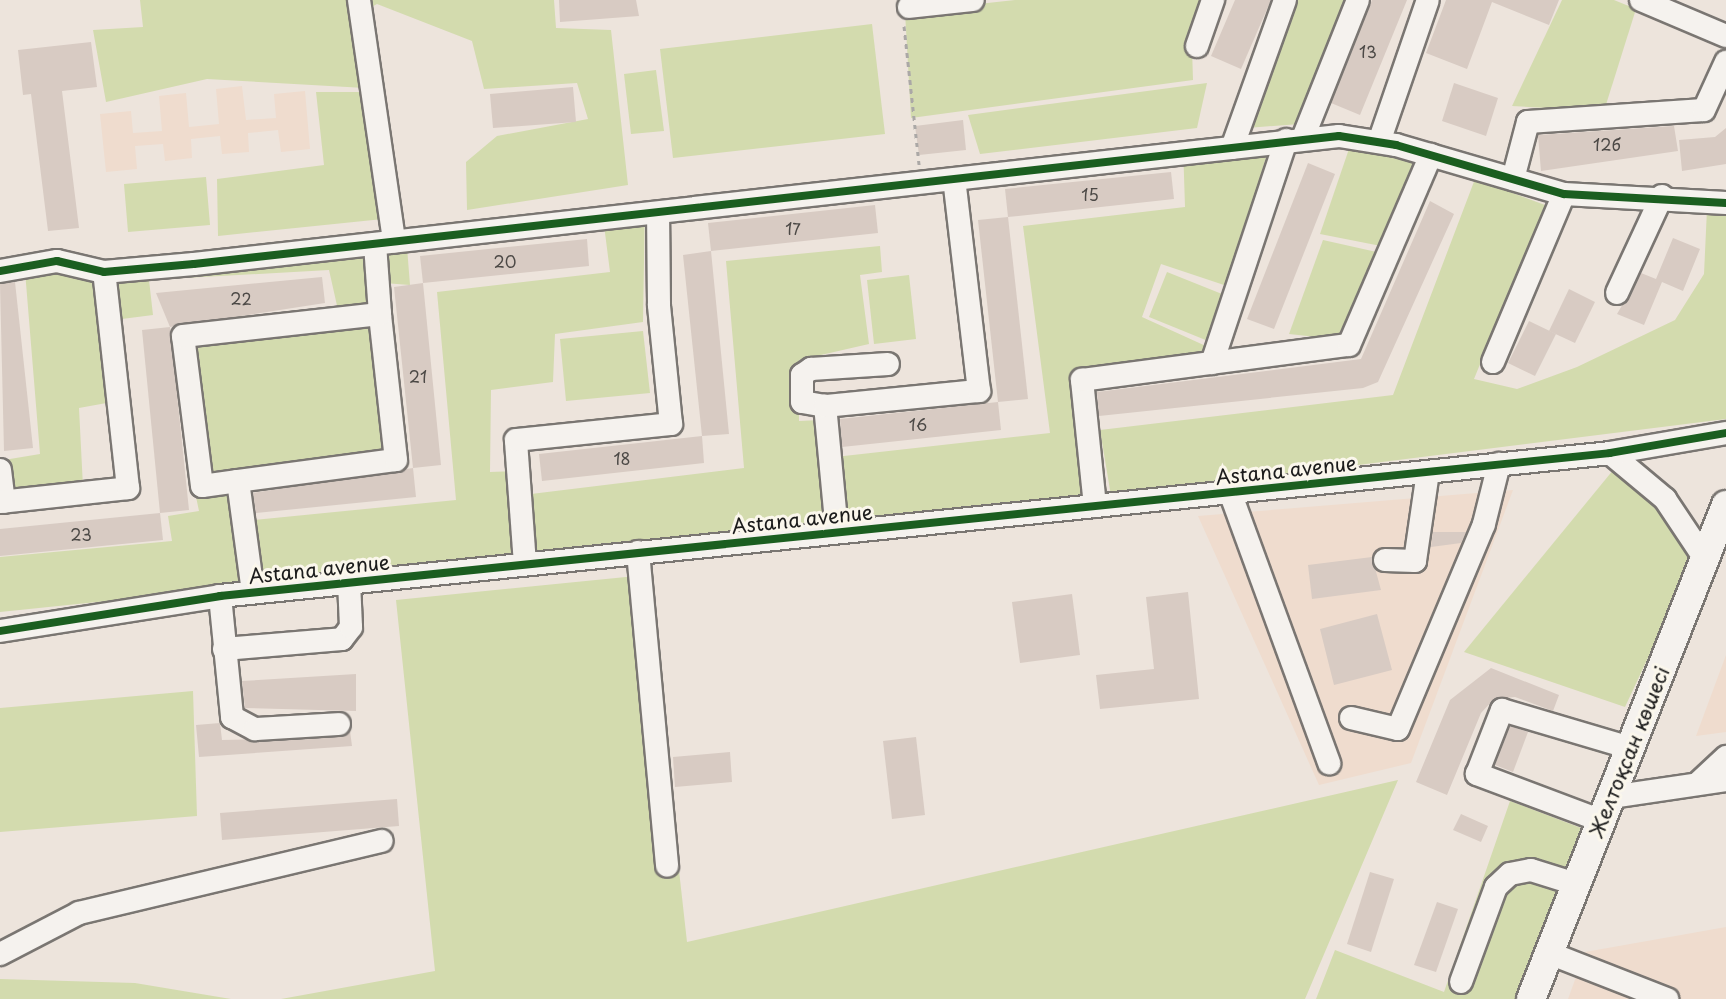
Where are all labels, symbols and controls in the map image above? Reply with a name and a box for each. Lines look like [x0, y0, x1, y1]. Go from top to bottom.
house number: 13 [1359, 41, 1377, 61]
house number: 12б [1593, 134, 1621, 154]
house number: 15 [1081, 184, 1099, 204]
house number: 17 [785, 218, 801, 238]
house number: 20 [494, 251, 516, 271]
house number: 22 [230, 288, 252, 308]
house number: 21 [409, 366, 427, 386]
house number: 16 [909, 414, 927, 434]
house number: 18 [613, 448, 631, 468]
street label: Astana avenue [1214, 451, 1358, 489]
street label: Astana avenue [730, 500, 874, 538]
house number: 23 [70, 524, 92, 544]
street label: Astana avenue [247, 550, 391, 588]
street label: Желтоқсан көшесі [1584, 663, 1674, 841]

